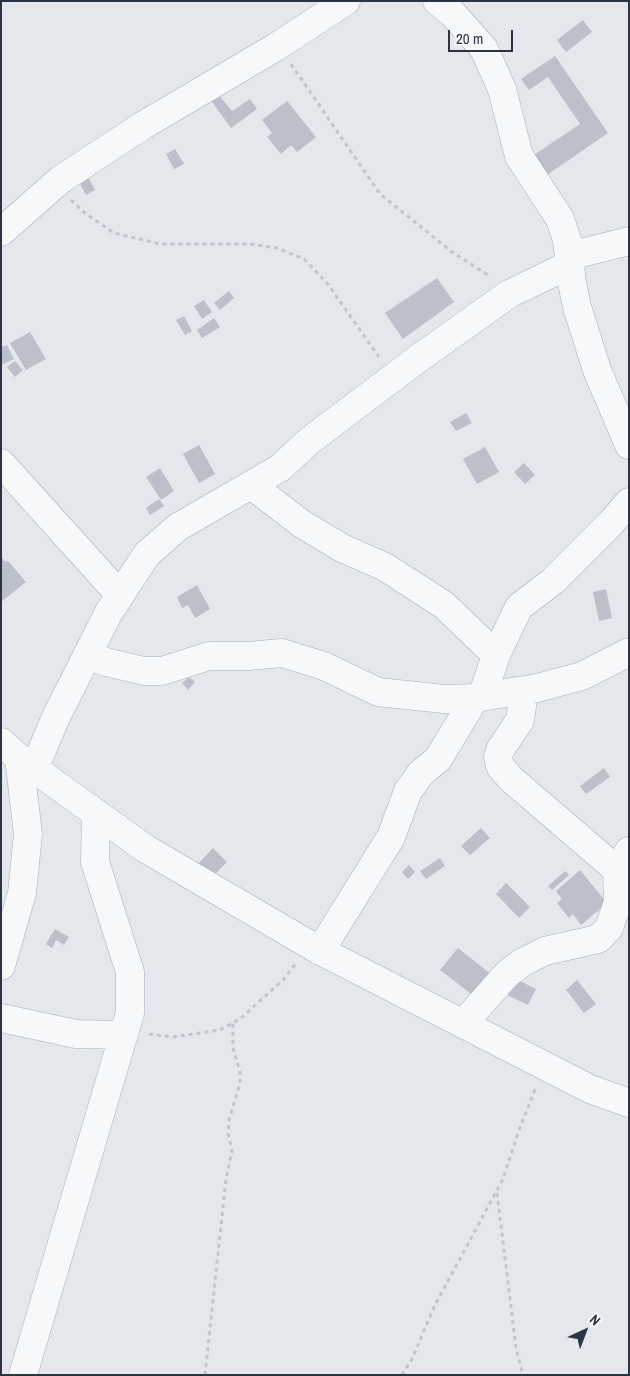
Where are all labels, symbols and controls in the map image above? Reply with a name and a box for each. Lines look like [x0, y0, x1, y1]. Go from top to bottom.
scale bar [450, 20, 515, 52]
text: 20 m [456, 28, 483, 49]
north arrow [560, 1306, 610, 1356]
text: N [586, 1311, 604, 1329]

